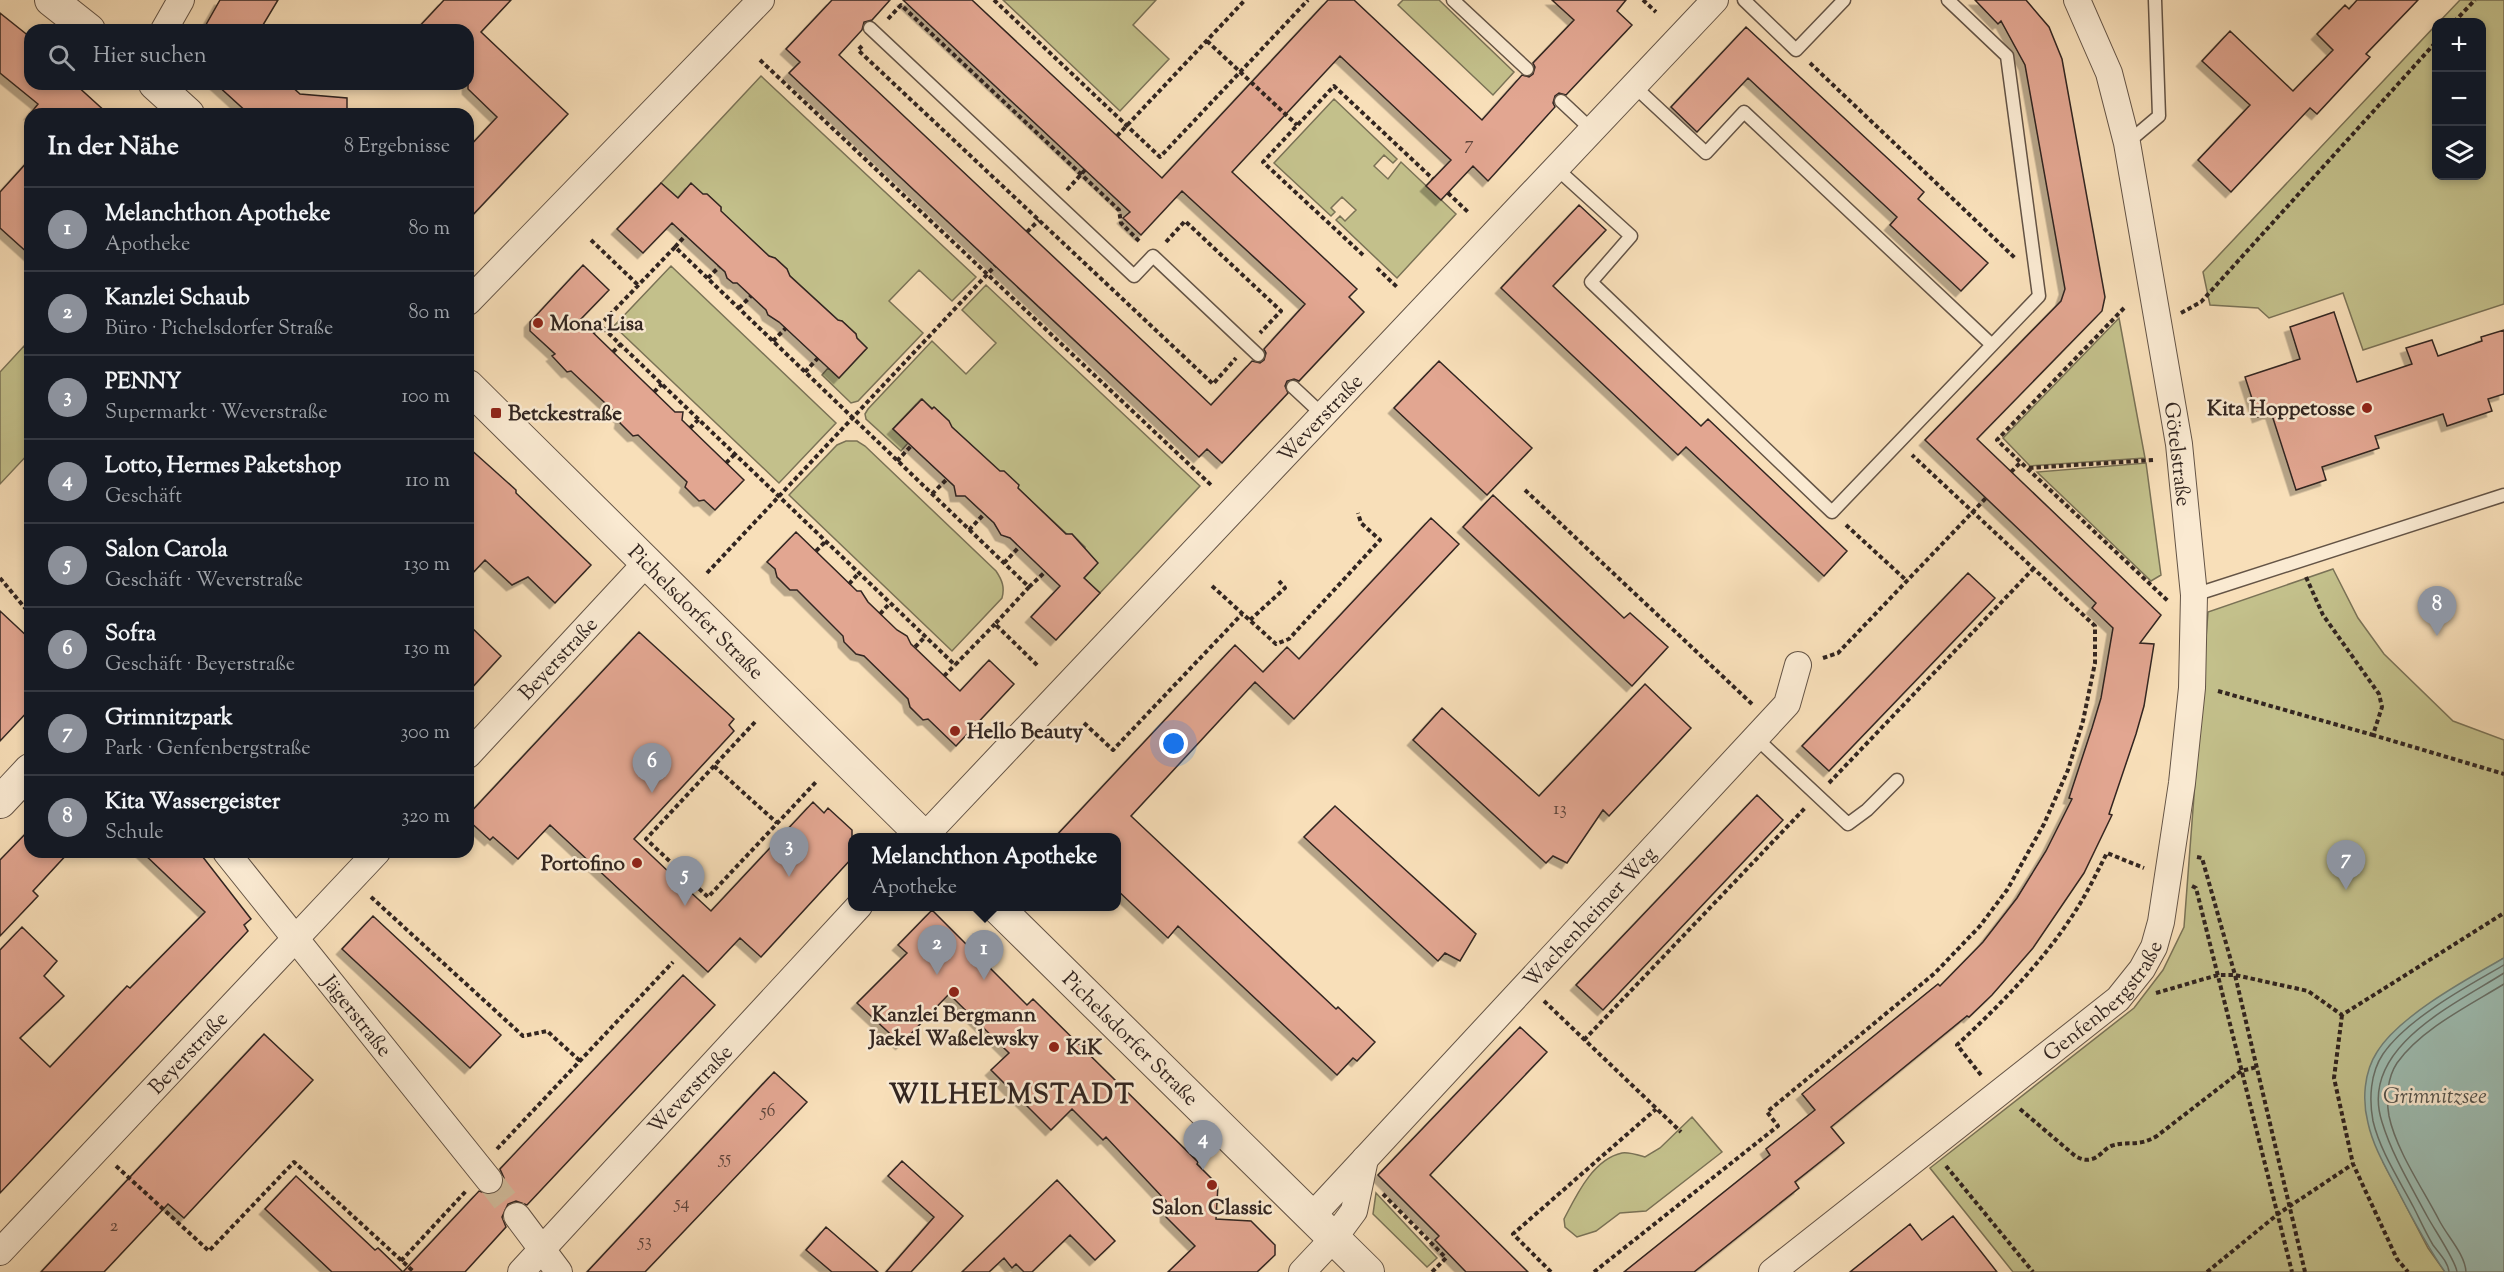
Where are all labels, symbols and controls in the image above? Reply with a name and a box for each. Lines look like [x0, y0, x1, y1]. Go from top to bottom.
map controls [2432, 18, 2486, 180]
button: + [2432, 18, 2486, 72]
search box [24, 24, 474, 90]
icon: search [45, 41, 78, 74]
text: Hier suchen [93, 41, 207, 73]
button: − [2432, 72, 2486, 126]
button: layers [2432, 126, 2486, 180]
text: In der Nähe [48, 129, 179, 166]
house number: 7 [1464, 132, 1474, 158]
text: 8 Ergebnisse [344, 133, 450, 162]
text: Melanchthon Apotheke [105, 199, 331, 231]
text: 1 [64, 215, 71, 244]
text: 80 m [409, 215, 450, 244]
text: Apotheke [105, 231, 190, 260]
text: Kanzlei Schaub [105, 283, 250, 315]
text: 2 [63, 299, 72, 328]
text: 80 m [409, 299, 450, 328]
place label: Mona Lisa [550, 310, 644, 340]
text: Büro · Pichelsdorfer Straße [105, 315, 333, 344]
marker: Mona Lisa [531, 316, 545, 330]
text: PENNY [105, 367, 181, 399]
street label: Weverstraße [1272, 368, 1371, 471]
text: 3 [63, 383, 72, 412]
text: 100 m [401, 383, 450, 412]
place label: Kita Hoppetosse [2207, 395, 2355, 425]
text: Supermarkt · Weverstraße [105, 399, 328, 428]
place label: Betckestraße [508, 400, 622, 430]
street label: Götelstraße [2155, 400, 2197, 508]
marker: Kita Hoppetosse [2360, 401, 2374, 415]
marker: Betckestraße [489, 406, 503, 420]
text: Lotto, Hermes Paketshop [105, 451, 341, 483]
text: 4 [62, 467, 73, 496]
text: 110 m [405, 467, 450, 496]
text: Geschäft [105, 483, 182, 512]
text: Salon Carola [105, 535, 228, 567]
street label: Pichelsdorfer Straße [620, 539, 770, 687]
text: 5 [64, 551, 71, 580]
text: 130 m [404, 551, 450, 580]
text: Geschäft · Weverstraße [105, 567, 303, 596]
pin: 8 [2418, 586, 2456, 636]
street label: Beyerstraße [513, 611, 606, 708]
text: Sofra [105, 619, 156, 651]
text: 6 [63, 635, 72, 664]
text: 130 m [404, 635, 450, 664]
text: Geschäft · Beyerstraße [105, 651, 295, 680]
text: Grimnitzpark [105, 703, 233, 735]
place label: Hello Beauty [967, 718, 1083, 748]
text: 7 [62, 719, 73, 748]
text: 300 m [400, 719, 450, 748]
marker: Hello Beauty [948, 724, 962, 738]
your location [1159, 729, 1188, 758]
text: Park · Genfenbergstraße [105, 735, 311, 764]
pin: 6 [632, 744, 672, 793]
text: Kita Wassergeister [105, 787, 280, 819]
house number: 13 [1553, 797, 1567, 823]
text: 8 [63, 803, 73, 832]
text: 320 m [401, 803, 450, 832]
text: Schule [105, 819, 164, 848]
pin: 3 [770, 828, 808, 877]
popup [848, 833, 1121, 911]
pin: 7 [2326, 840, 2366, 890]
street label: Wachenheimer Weg [1517, 841, 1664, 996]
text: Melanchthon Apotheke [872, 842, 1097, 874]
place label: Portofino [541, 850, 625, 880]
marker: Portofino [630, 856, 644, 870]
pin: 5 [666, 856, 704, 906]
text: Apotheke [872, 874, 957, 903]
pin: 2 [918, 926, 956, 975]
pin: 1 [964, 930, 1004, 980]
street label: Genfenbergstraße [2037, 938, 2172, 1070]
street label: Pichelsdorfer Straße [1054, 966, 1204, 1114]
street label: Jägerstraße [313, 969, 398, 1064]
marker: Kanzlei Bergmann Jaekel Waßelewsky [947, 985, 961, 999]
place label: Kanzlei Bergmann Jaekel Waßelewsky [867, 1001, 1039, 1055]
street label: Beyerstraße [143, 1006, 236, 1102]
place label: KiK [1066, 1034, 1103, 1064]
street label: Weverstraße [642, 1039, 741, 1142]
marker: KiK [1047, 1040, 1061, 1054]
district label: WILHELMSTADT [889, 1077, 1135, 1116]
water label: Grimnitzsee [2383, 1082, 2487, 1114]
house number: 56 [759, 1099, 776, 1125]
pin: 4 [1184, 1120, 1222, 1170]
house number: 55 [718, 1146, 731, 1172]
marker: Salon Classic [1205, 1178, 1219, 1192]
house number: 54 [673, 1191, 690, 1217]
place label: Salon Classic [1152, 1194, 1273, 1224]
house number: 2 [110, 1214, 119, 1240]
house number: 53 [637, 1229, 652, 1255]

